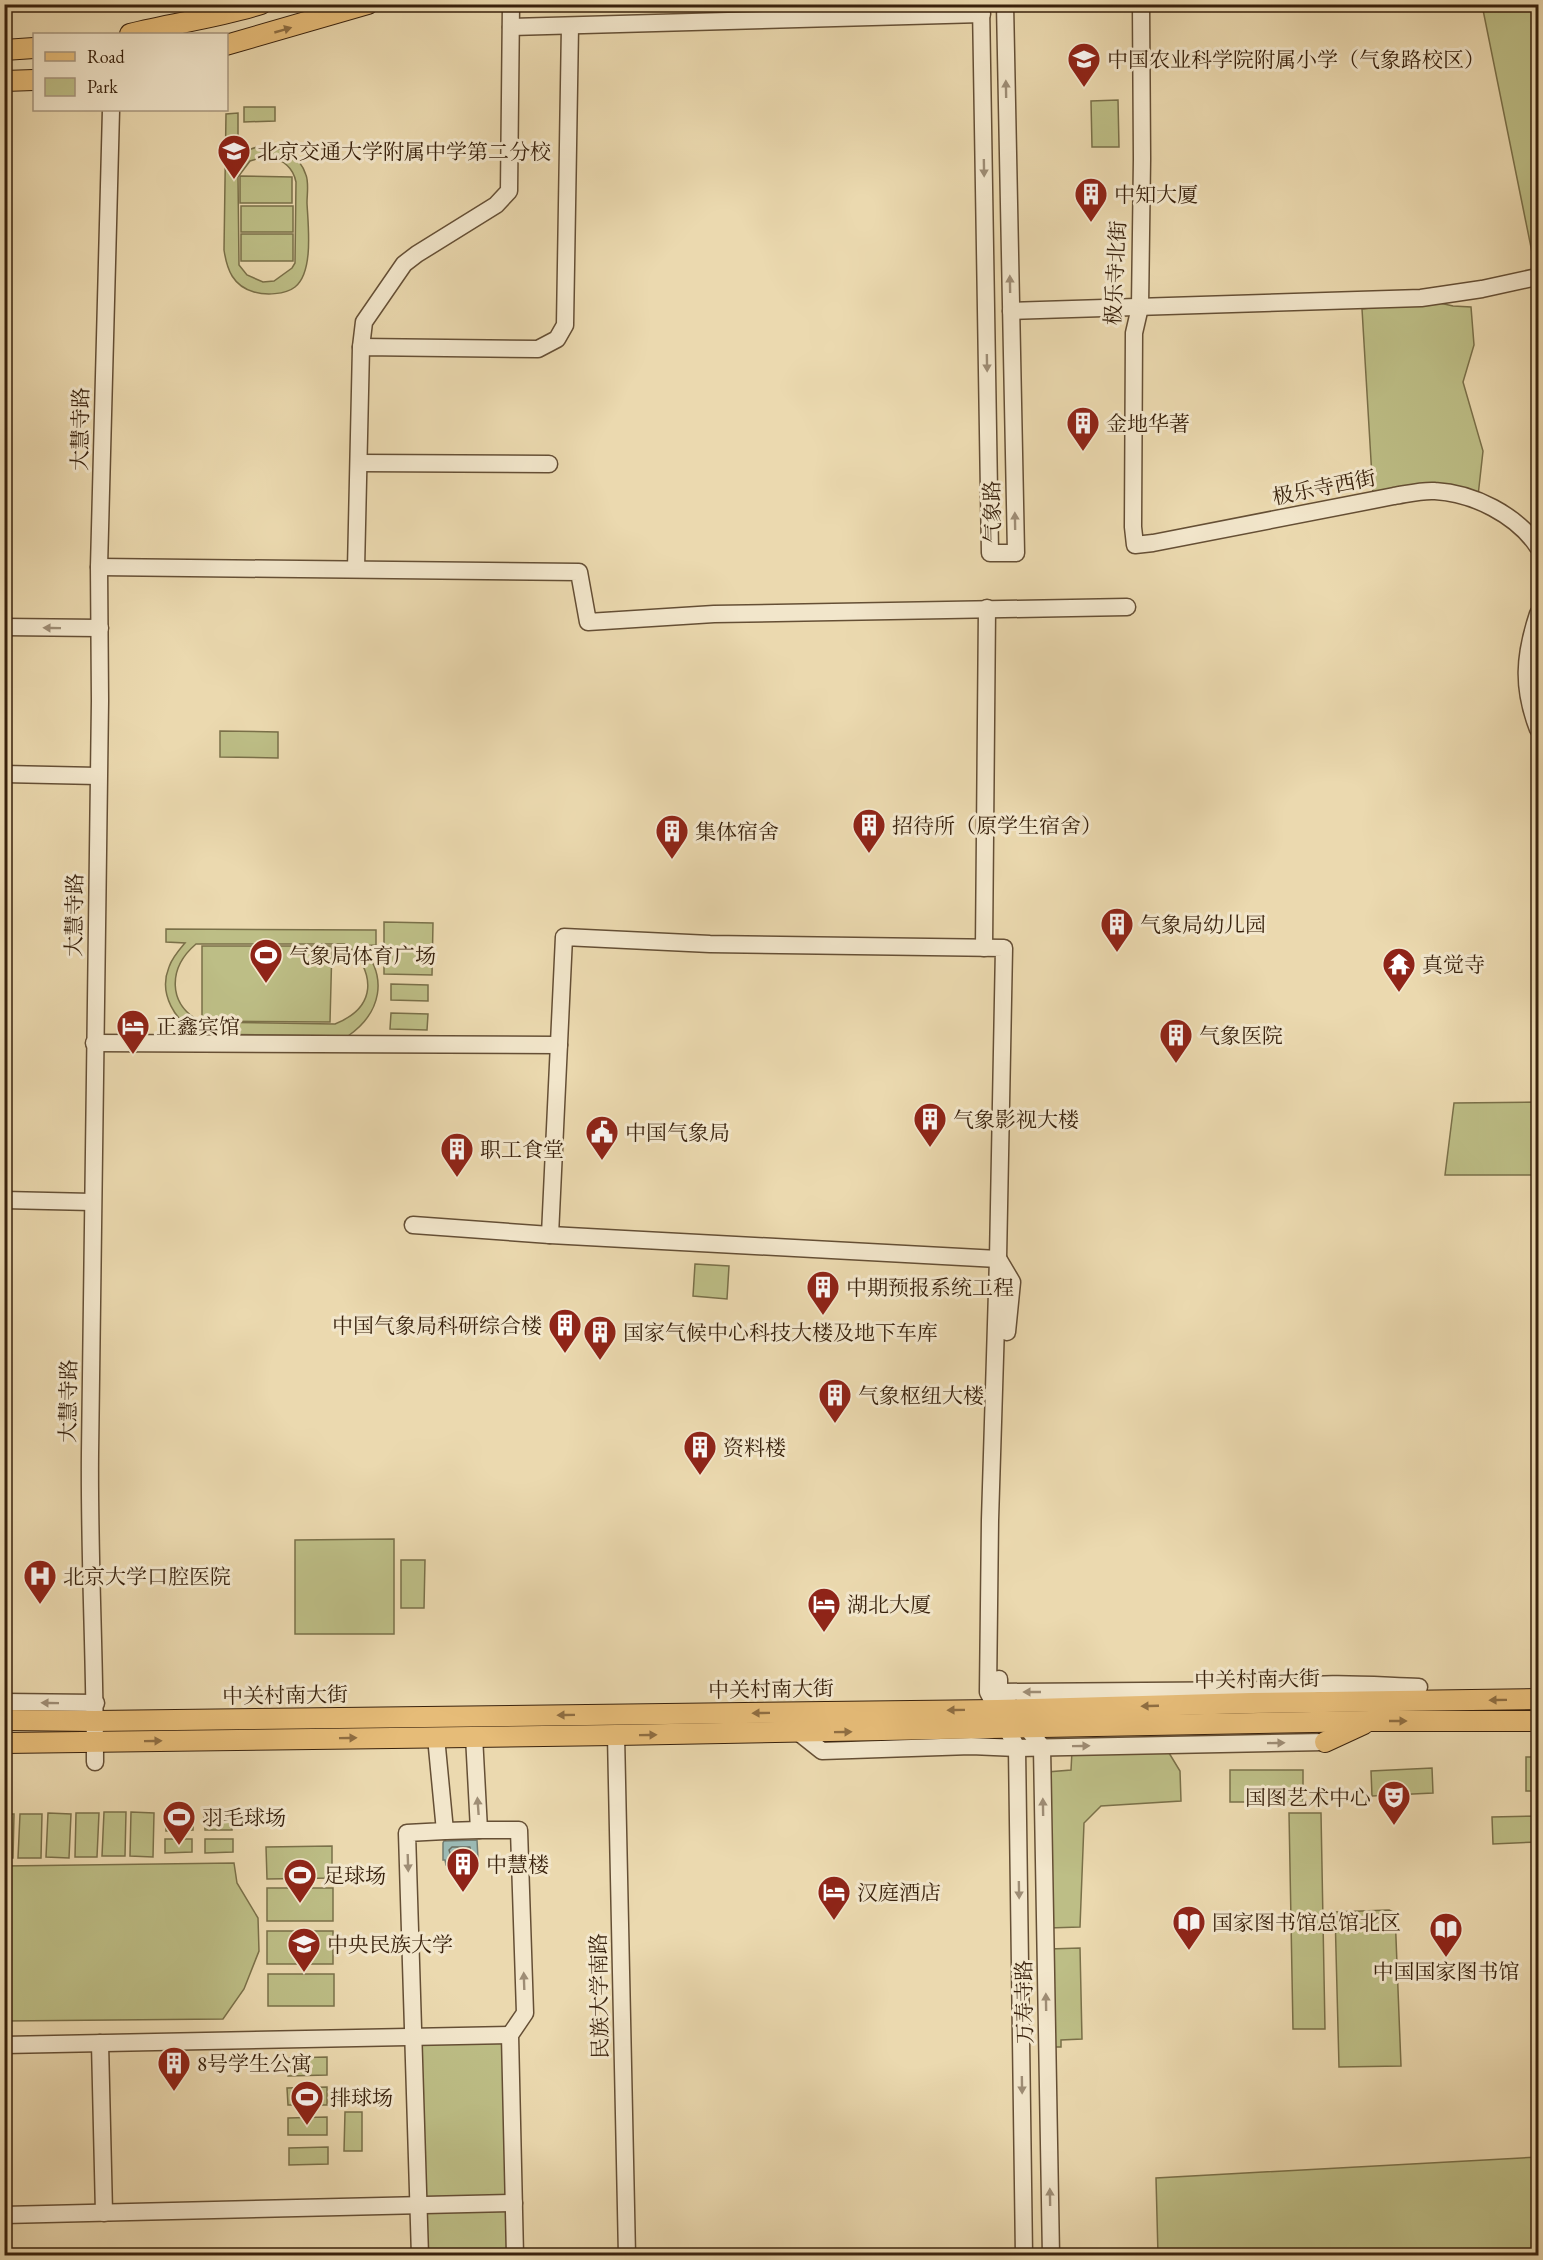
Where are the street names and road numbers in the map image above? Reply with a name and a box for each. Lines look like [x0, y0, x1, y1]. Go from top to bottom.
street label: 极乐寺北街 [1099, 220, 1131, 326]
street label: 大慧寺路 [66, 387, 94, 471]
street label: 极乐寺西街 [1270, 464, 1378, 510]
street label: 气象路 [978, 480, 1006, 544]
street label: 大慧寺路 [60, 873, 88, 957]
street label: 大慧寺路 [54, 1359, 82, 1443]
street label: 中关村南大街 [1194, 1664, 1320, 1694]
street label: 中关村南大街 [708, 1674, 834, 1704]
street label: 中关村南大街 [222, 1680, 348, 1710]
street label: 民族大学南路 [584, 1933, 614, 2059]
street label: 万寿寺路 [1010, 1960, 1038, 2044]

